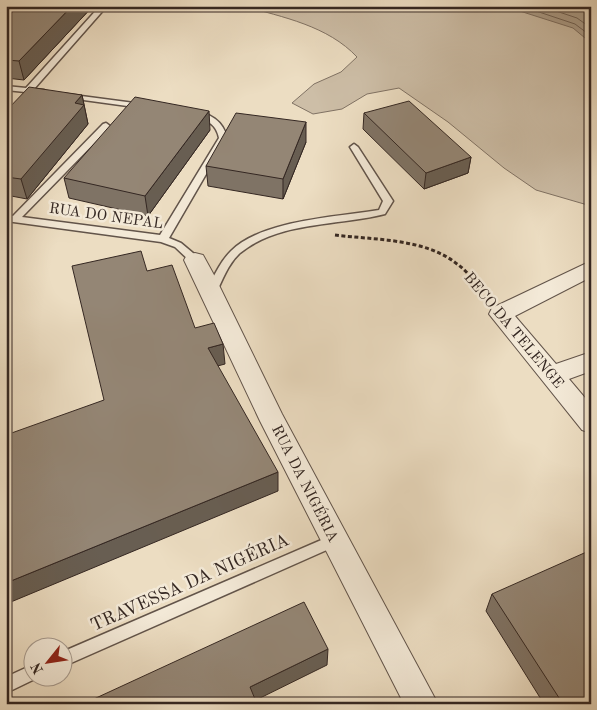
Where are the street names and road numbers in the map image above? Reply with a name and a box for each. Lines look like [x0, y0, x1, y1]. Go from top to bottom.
street label: RUA DO NEPAL [48, 202, 164, 232]
street label: BECO DA TELENGE [460, 270, 566, 392]
street label: RUA DA NIGÉRIA [268, 422, 343, 545]
street label: TRAVESSA DA NIGÉRIA [86, 527, 292, 635]

